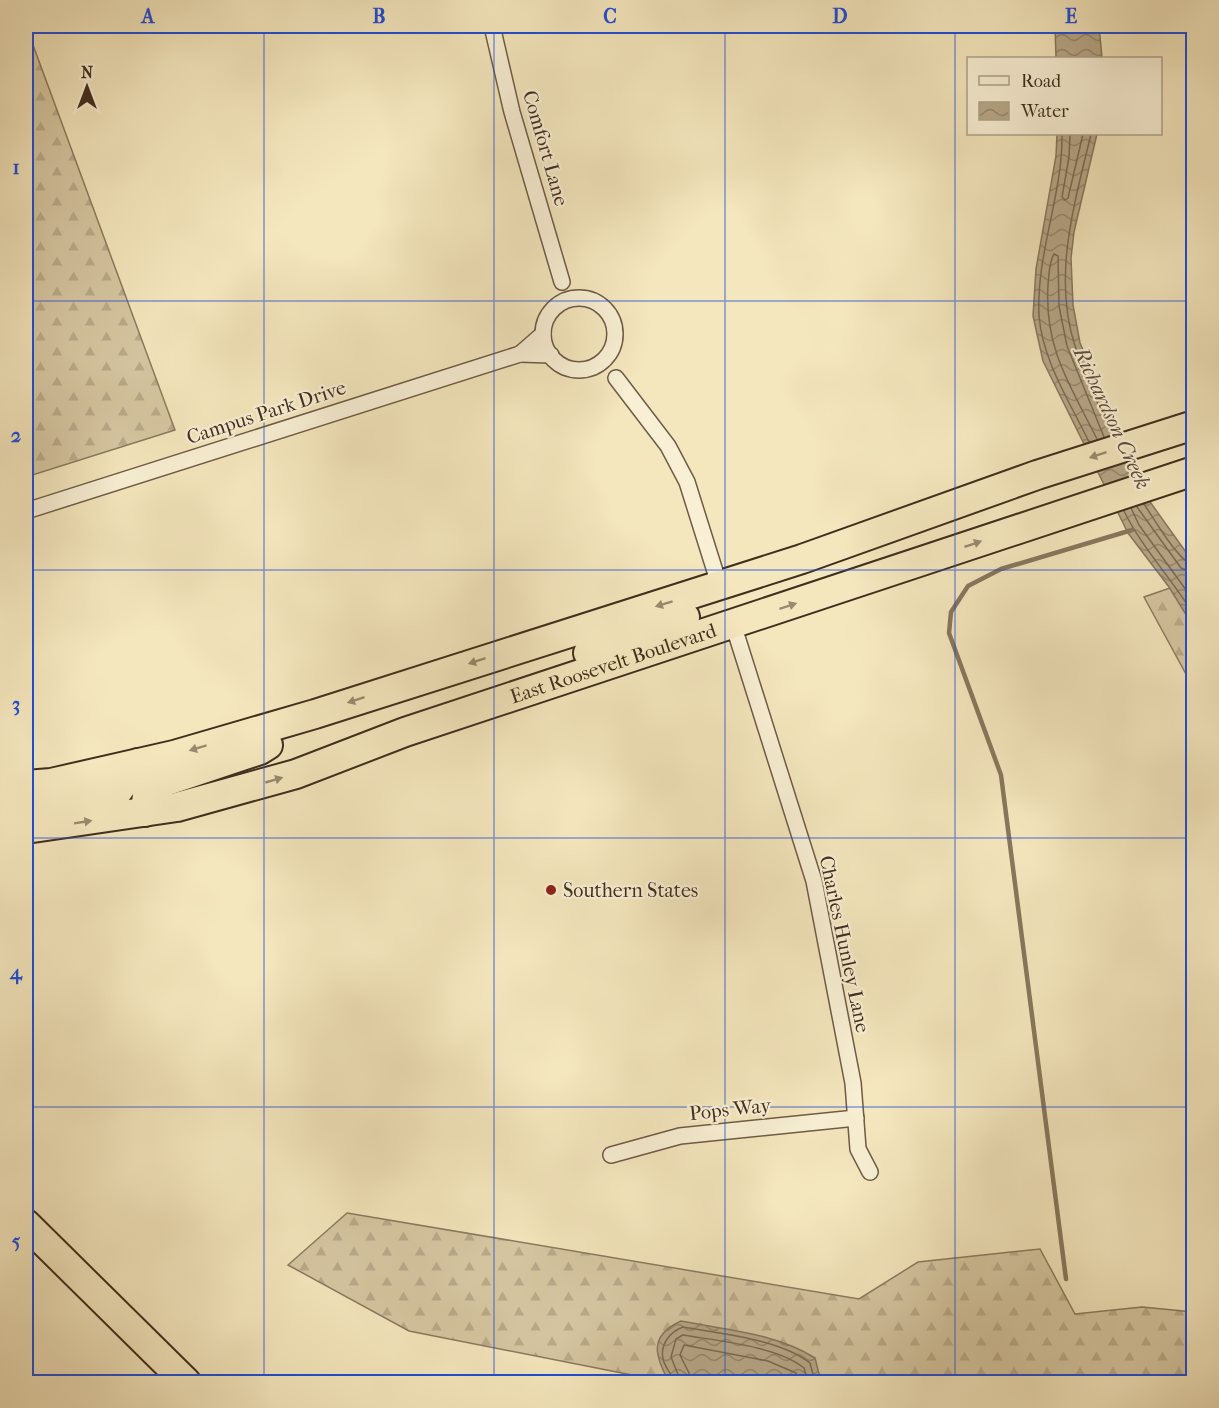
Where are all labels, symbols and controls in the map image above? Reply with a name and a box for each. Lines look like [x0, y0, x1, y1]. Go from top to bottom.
text: A [140, 5, 156, 28]
text: B [372, 5, 386, 28]
text: C [603, 5, 617, 28]
text: D [832, 5, 848, 28]
text: E [1065, 5, 1077, 28]
north arrow [57, 57, 117, 117]
legend [967, 57, 1162, 135]
text: N [81, 63, 94, 82]
text: Road [1021, 71, 1061, 92]
street label: Comfort Lane [518, 88, 573, 209]
text: Water [1020, 101, 1069, 122]
text: 1 [12, 156, 20, 179]
water label: Richardson Creek [1068, 341, 1155, 493]
street label: Campus Park Drive [184, 376, 349, 449]
text: 2 [11, 424, 21, 447]
one-way arrow [1089, 451, 1107, 461]
one-way arrow [964, 539, 982, 548]
one-way arrow [655, 600, 673, 609]
one-way arrow [779, 601, 797, 610]
street label: East Roosevelt Boulevard [507, 618, 720, 708]
one-way arrow [468, 657, 486, 666]
text: 3 [12, 693, 20, 716]
one-way arrow [347, 696, 365, 705]
one-way arrow [189, 744, 207, 753]
one-way arrow [265, 775, 283, 784]
one-way arrow [74, 817, 93, 826]
street label: Charles Hunley Lane [814, 853, 875, 1035]
place label: Southern States [563, 879, 698, 902]
marker: Southern States [544, 883, 558, 897]
text: 4 [9, 961, 23, 985]
street label: Pops Way [688, 1094, 773, 1125]
text: 5 [12, 1230, 21, 1253]

